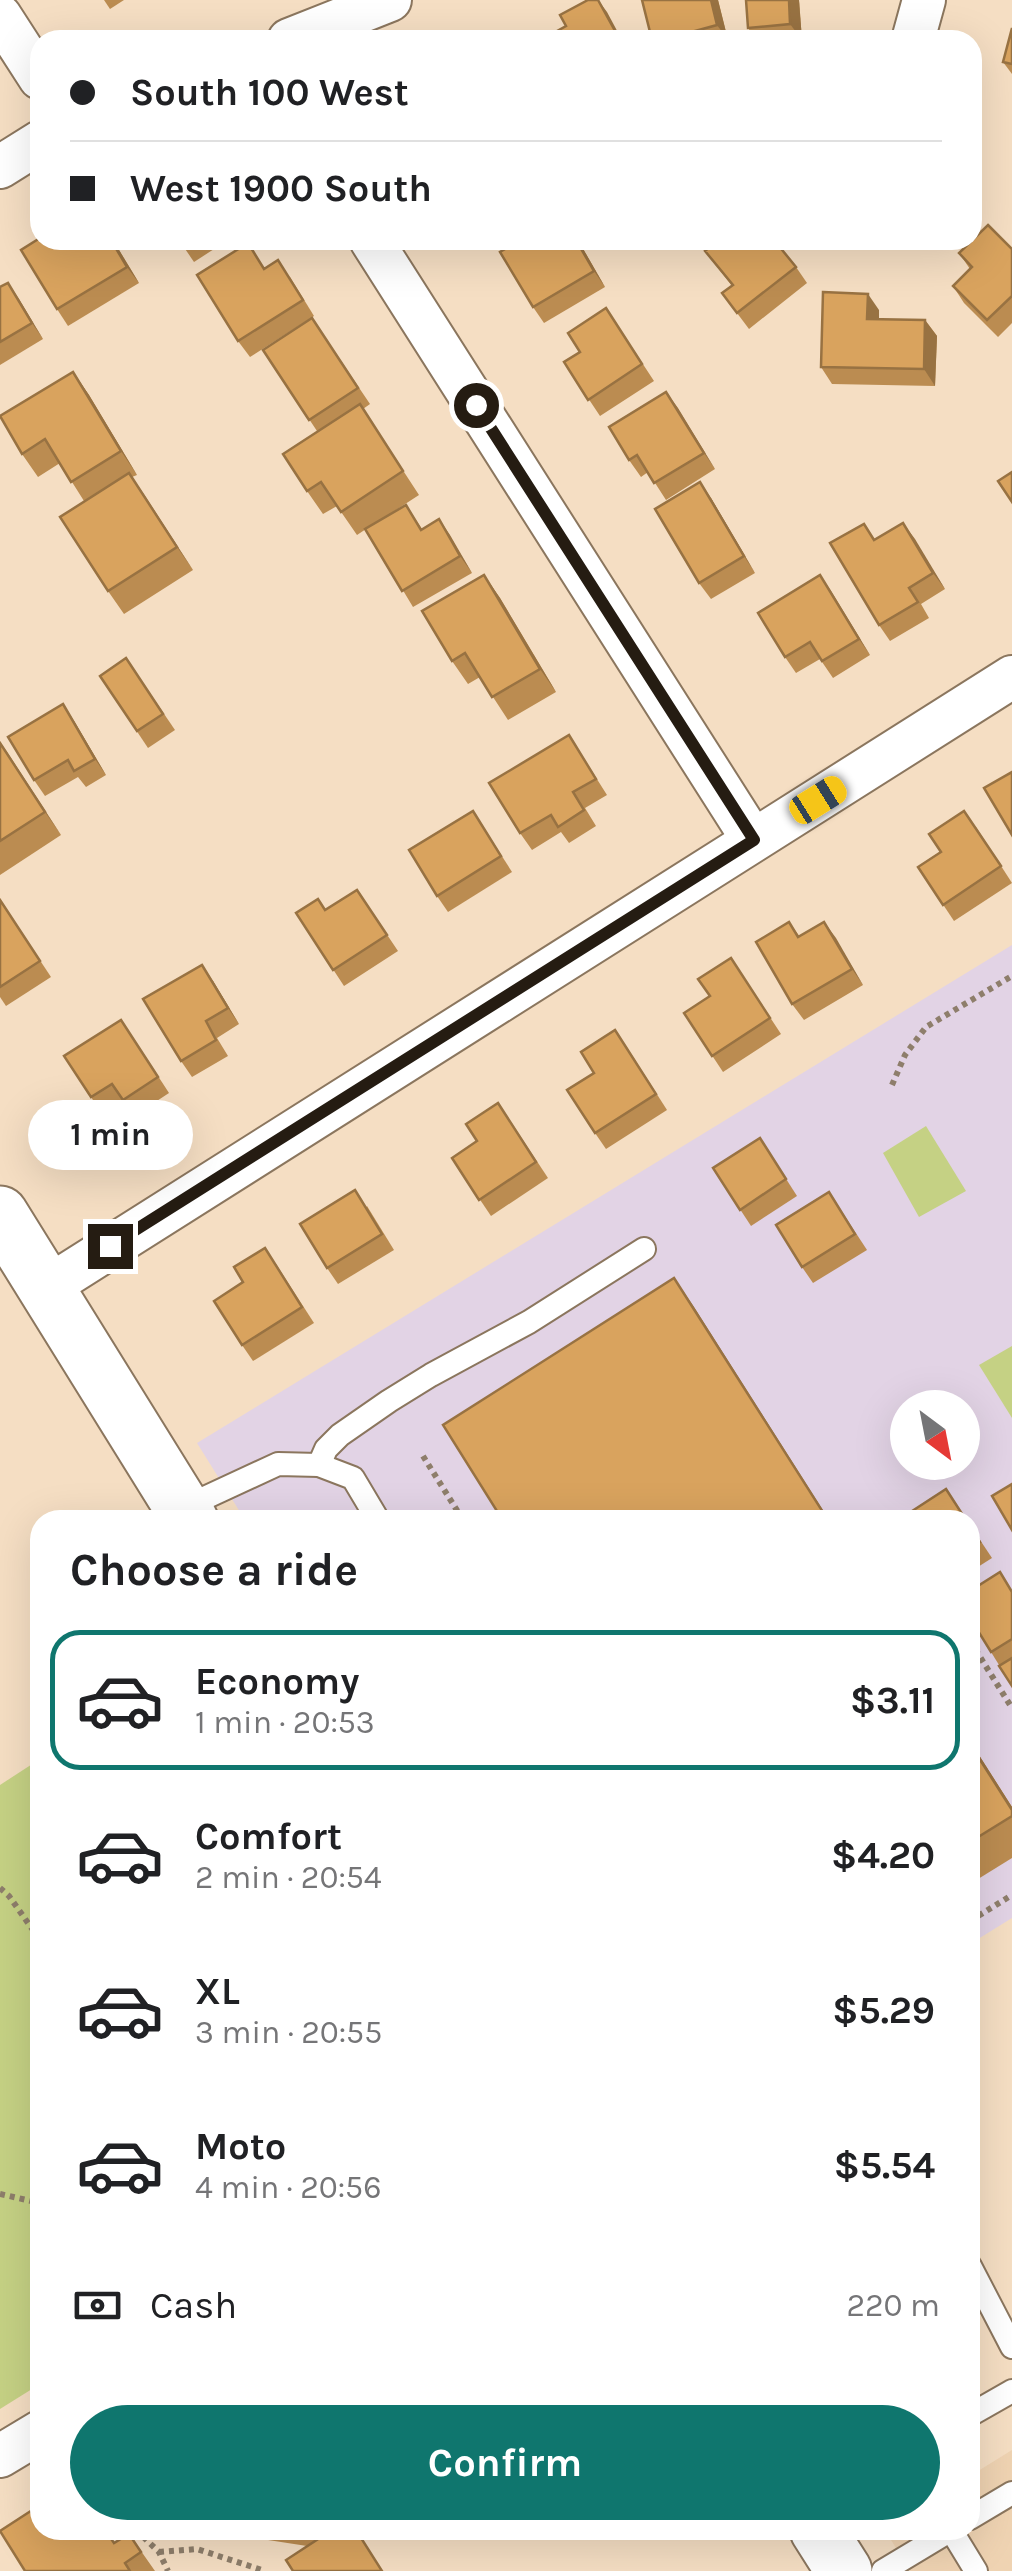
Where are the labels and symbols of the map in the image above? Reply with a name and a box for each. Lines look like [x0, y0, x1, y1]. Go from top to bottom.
route start [454, 383, 499, 428]
car [785, 771, 851, 829]
callout: 1 min [28, 1101, 192, 1171]
route end [88, 1224, 133, 1269]
north arrow [890, 1390, 980, 1480]

